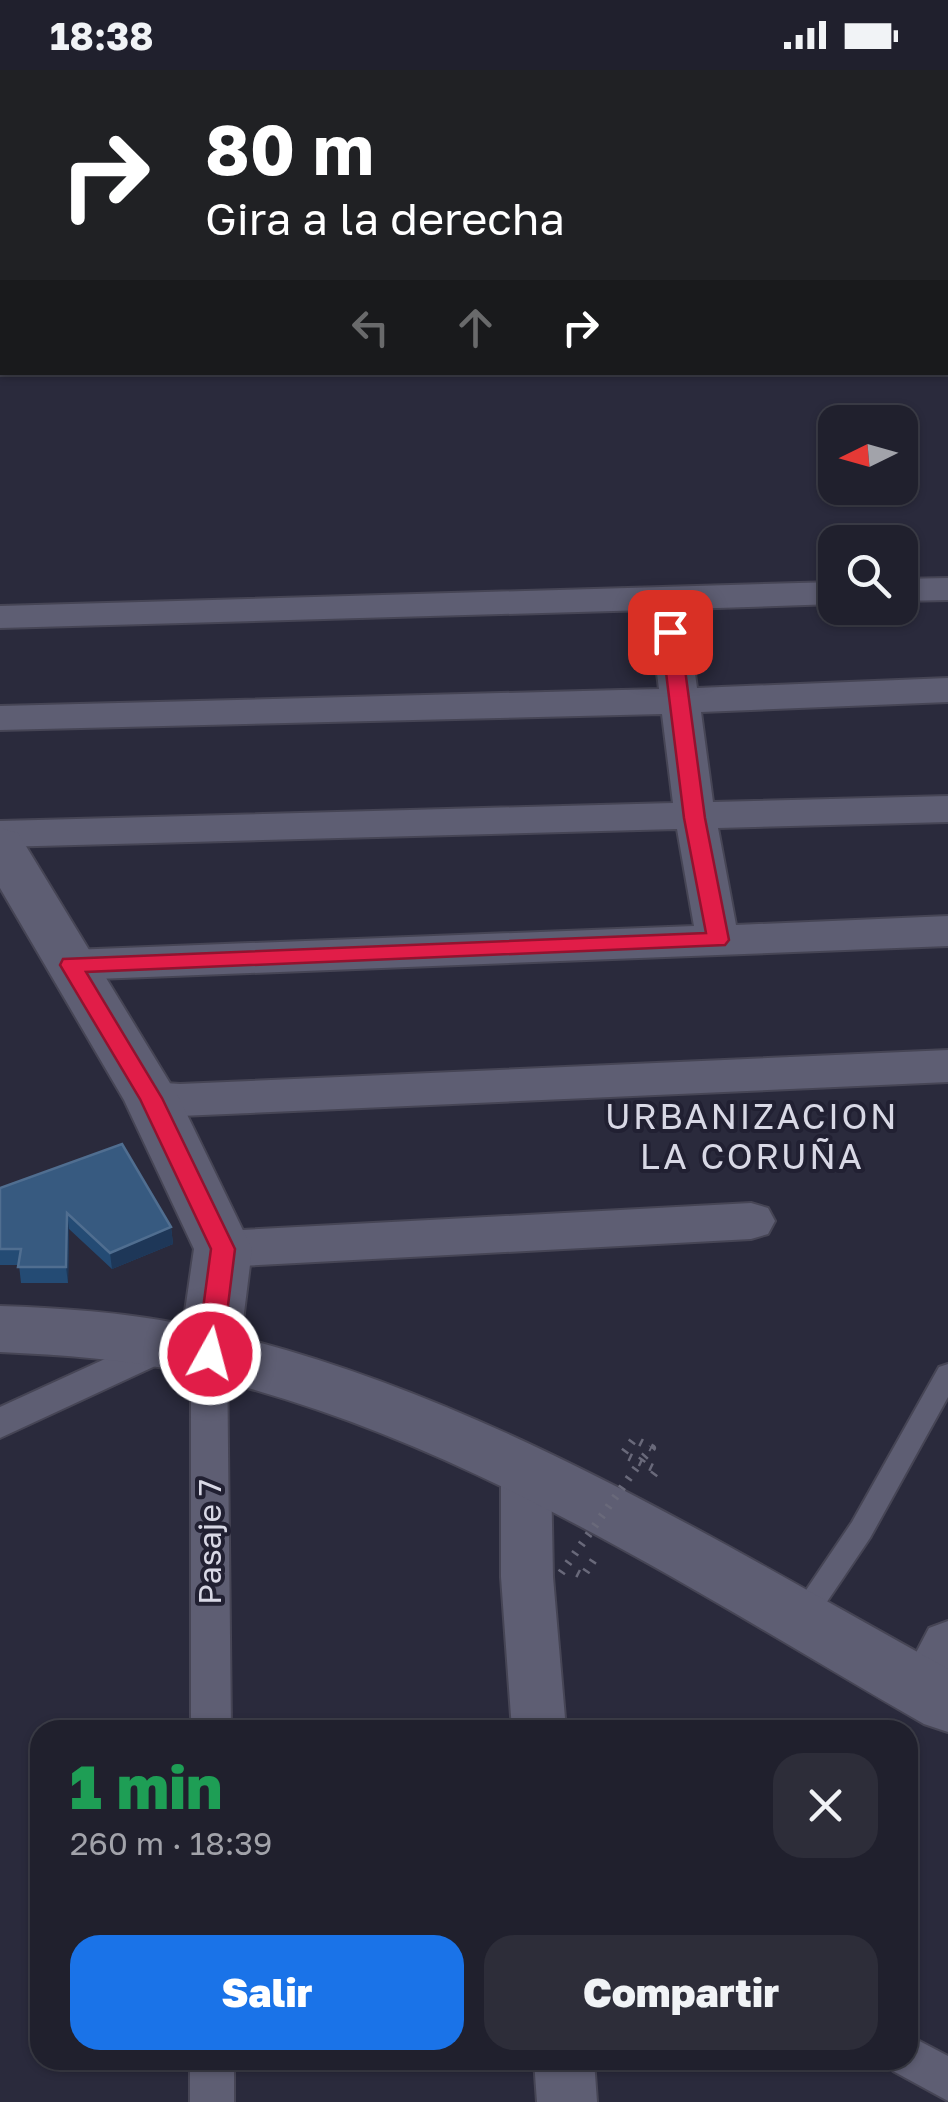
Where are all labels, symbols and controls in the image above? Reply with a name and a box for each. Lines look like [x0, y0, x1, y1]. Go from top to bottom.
text: 18:38 [50, 13, 154, 58]
text: 80 m [205, 106, 374, 190]
icon: right [40, 110, 170, 240]
text: Gira a la derecha [205, 191, 565, 245]
icon: left [343, 300, 398, 355]
icon: ahead [448, 300, 503, 355]
icon: right [553, 300, 608, 355]
north arrow [818, 405, 918, 505]
map controls [818, 405, 918, 625]
button: search [818, 525, 918, 625]
pin [628, 590, 713, 675]
icon: arrive [643, 605, 698, 660]
district label: URBANIZACION LA CORUÑA [605, 1095, 899, 1177]
position arrow [158, 1302, 262, 1406]
street label: Pasaje 7 [190, 1479, 228, 1605]
text: 1 min [70, 1750, 222, 1822]
button: close [773, 1753, 878, 1858]
text: 260 m · 18:39 [70, 1824, 272, 1862]
button: Salir [70, 1935, 464, 2050]
button: Compartir [484, 1935, 878, 2050]

